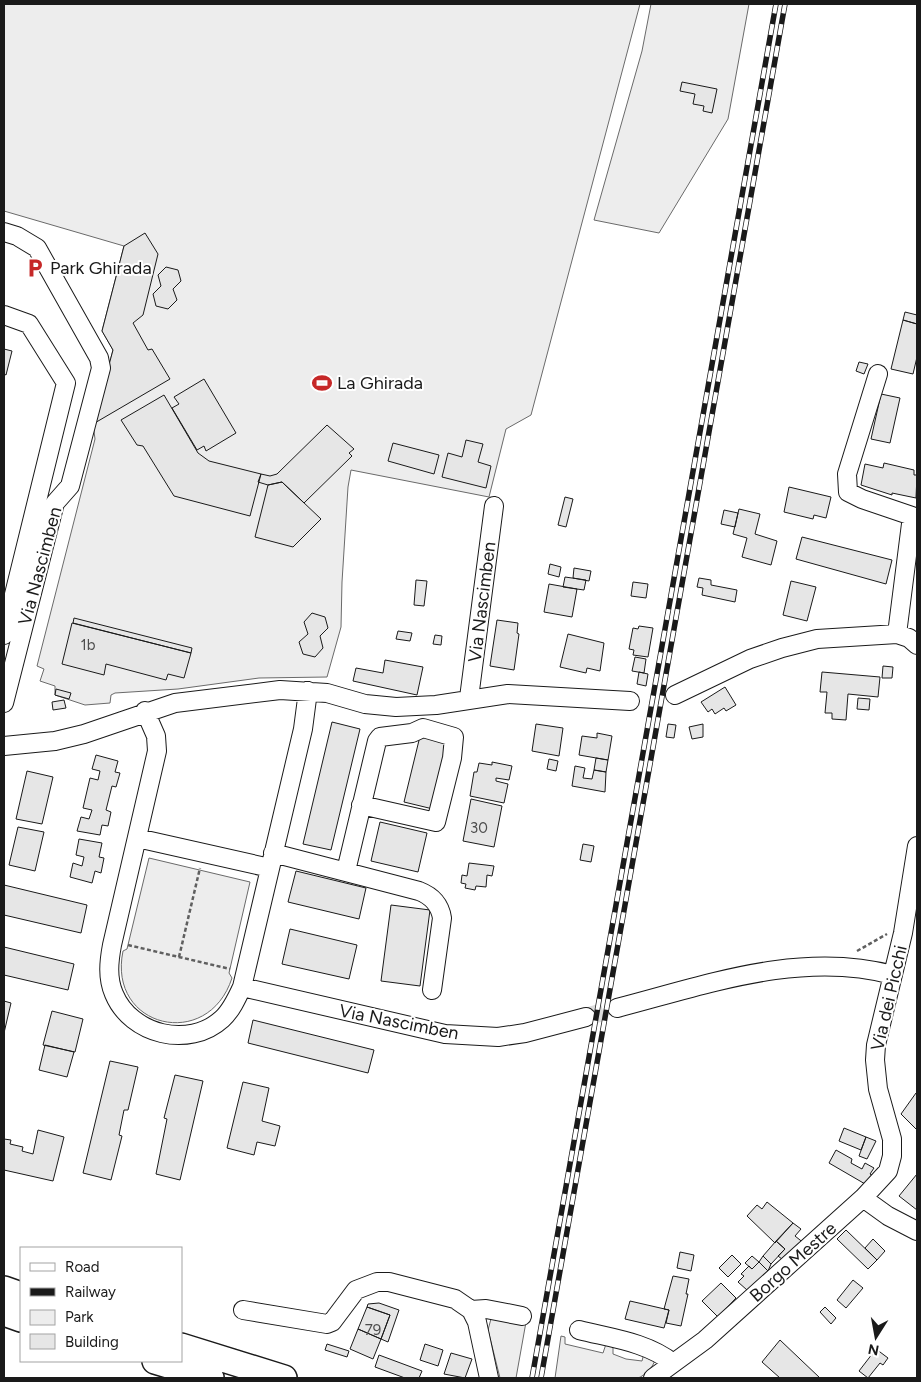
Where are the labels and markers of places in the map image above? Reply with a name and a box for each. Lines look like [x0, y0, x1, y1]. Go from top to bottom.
parking icon: Park Ghirada [24, 257, 46, 279]
place label: Park Ghirada [50, 257, 152, 279]
sports icon: La Ghirada [311, 372, 333, 394]
place label: La Ghirada [337, 372, 423, 394]

